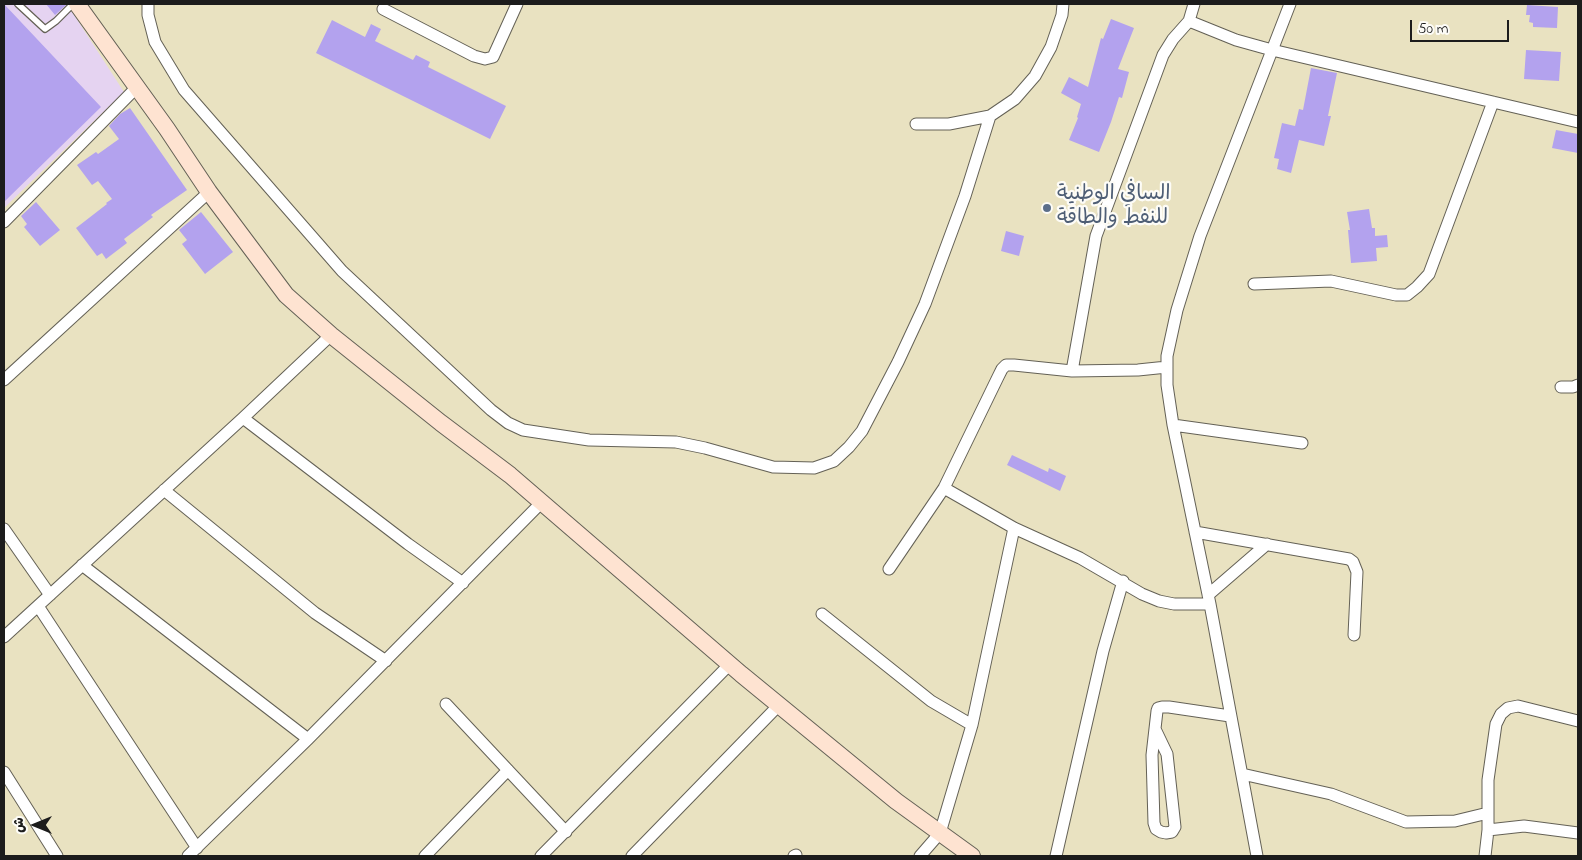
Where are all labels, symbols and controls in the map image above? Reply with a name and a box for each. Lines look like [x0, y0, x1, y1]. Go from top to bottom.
scale bar [1412, 10, 1511, 42]
text: 50 m [1418, 18, 1448, 40]
place label: السافي الوطنية للنفط والطاقة [1057, 183, 1170, 233]
marker: السافي الوطنية للنفط والطاقة [1041, 202, 1053, 214]
north arrow [10, 800, 60, 850]
text: ش [9, 817, 30, 833]

